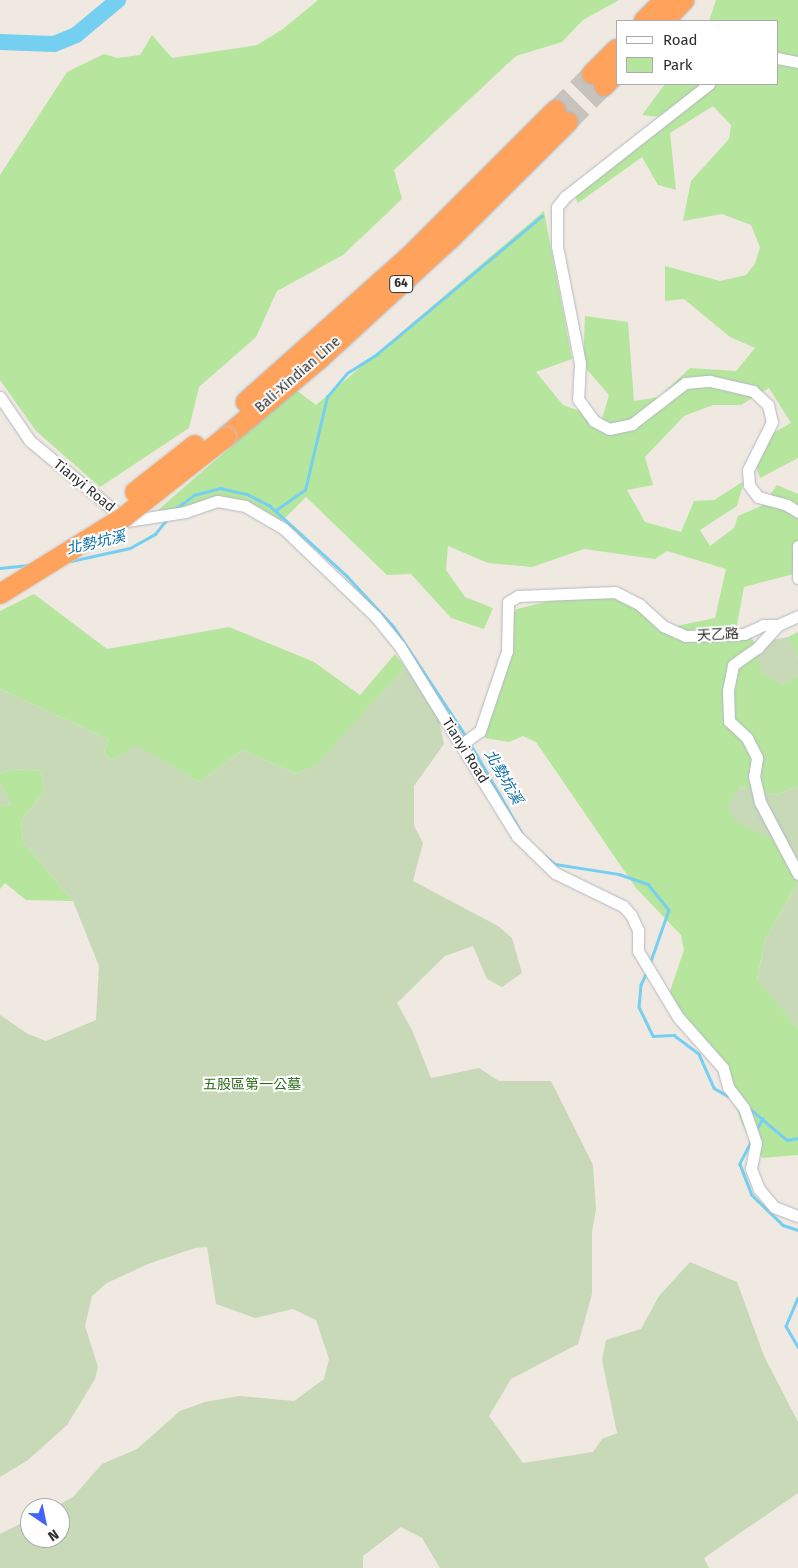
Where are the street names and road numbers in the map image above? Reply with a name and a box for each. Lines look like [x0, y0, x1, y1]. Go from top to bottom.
road number: 64 [388, 274, 414, 294]
street label: Bali-Xindian Line [252, 333, 344, 417]
street label: Tianyi Road [50, 456, 118, 516]
street label: 天乙路 [697, 626, 739, 644]
street label: Tianyi Road [438, 715, 492, 787]

